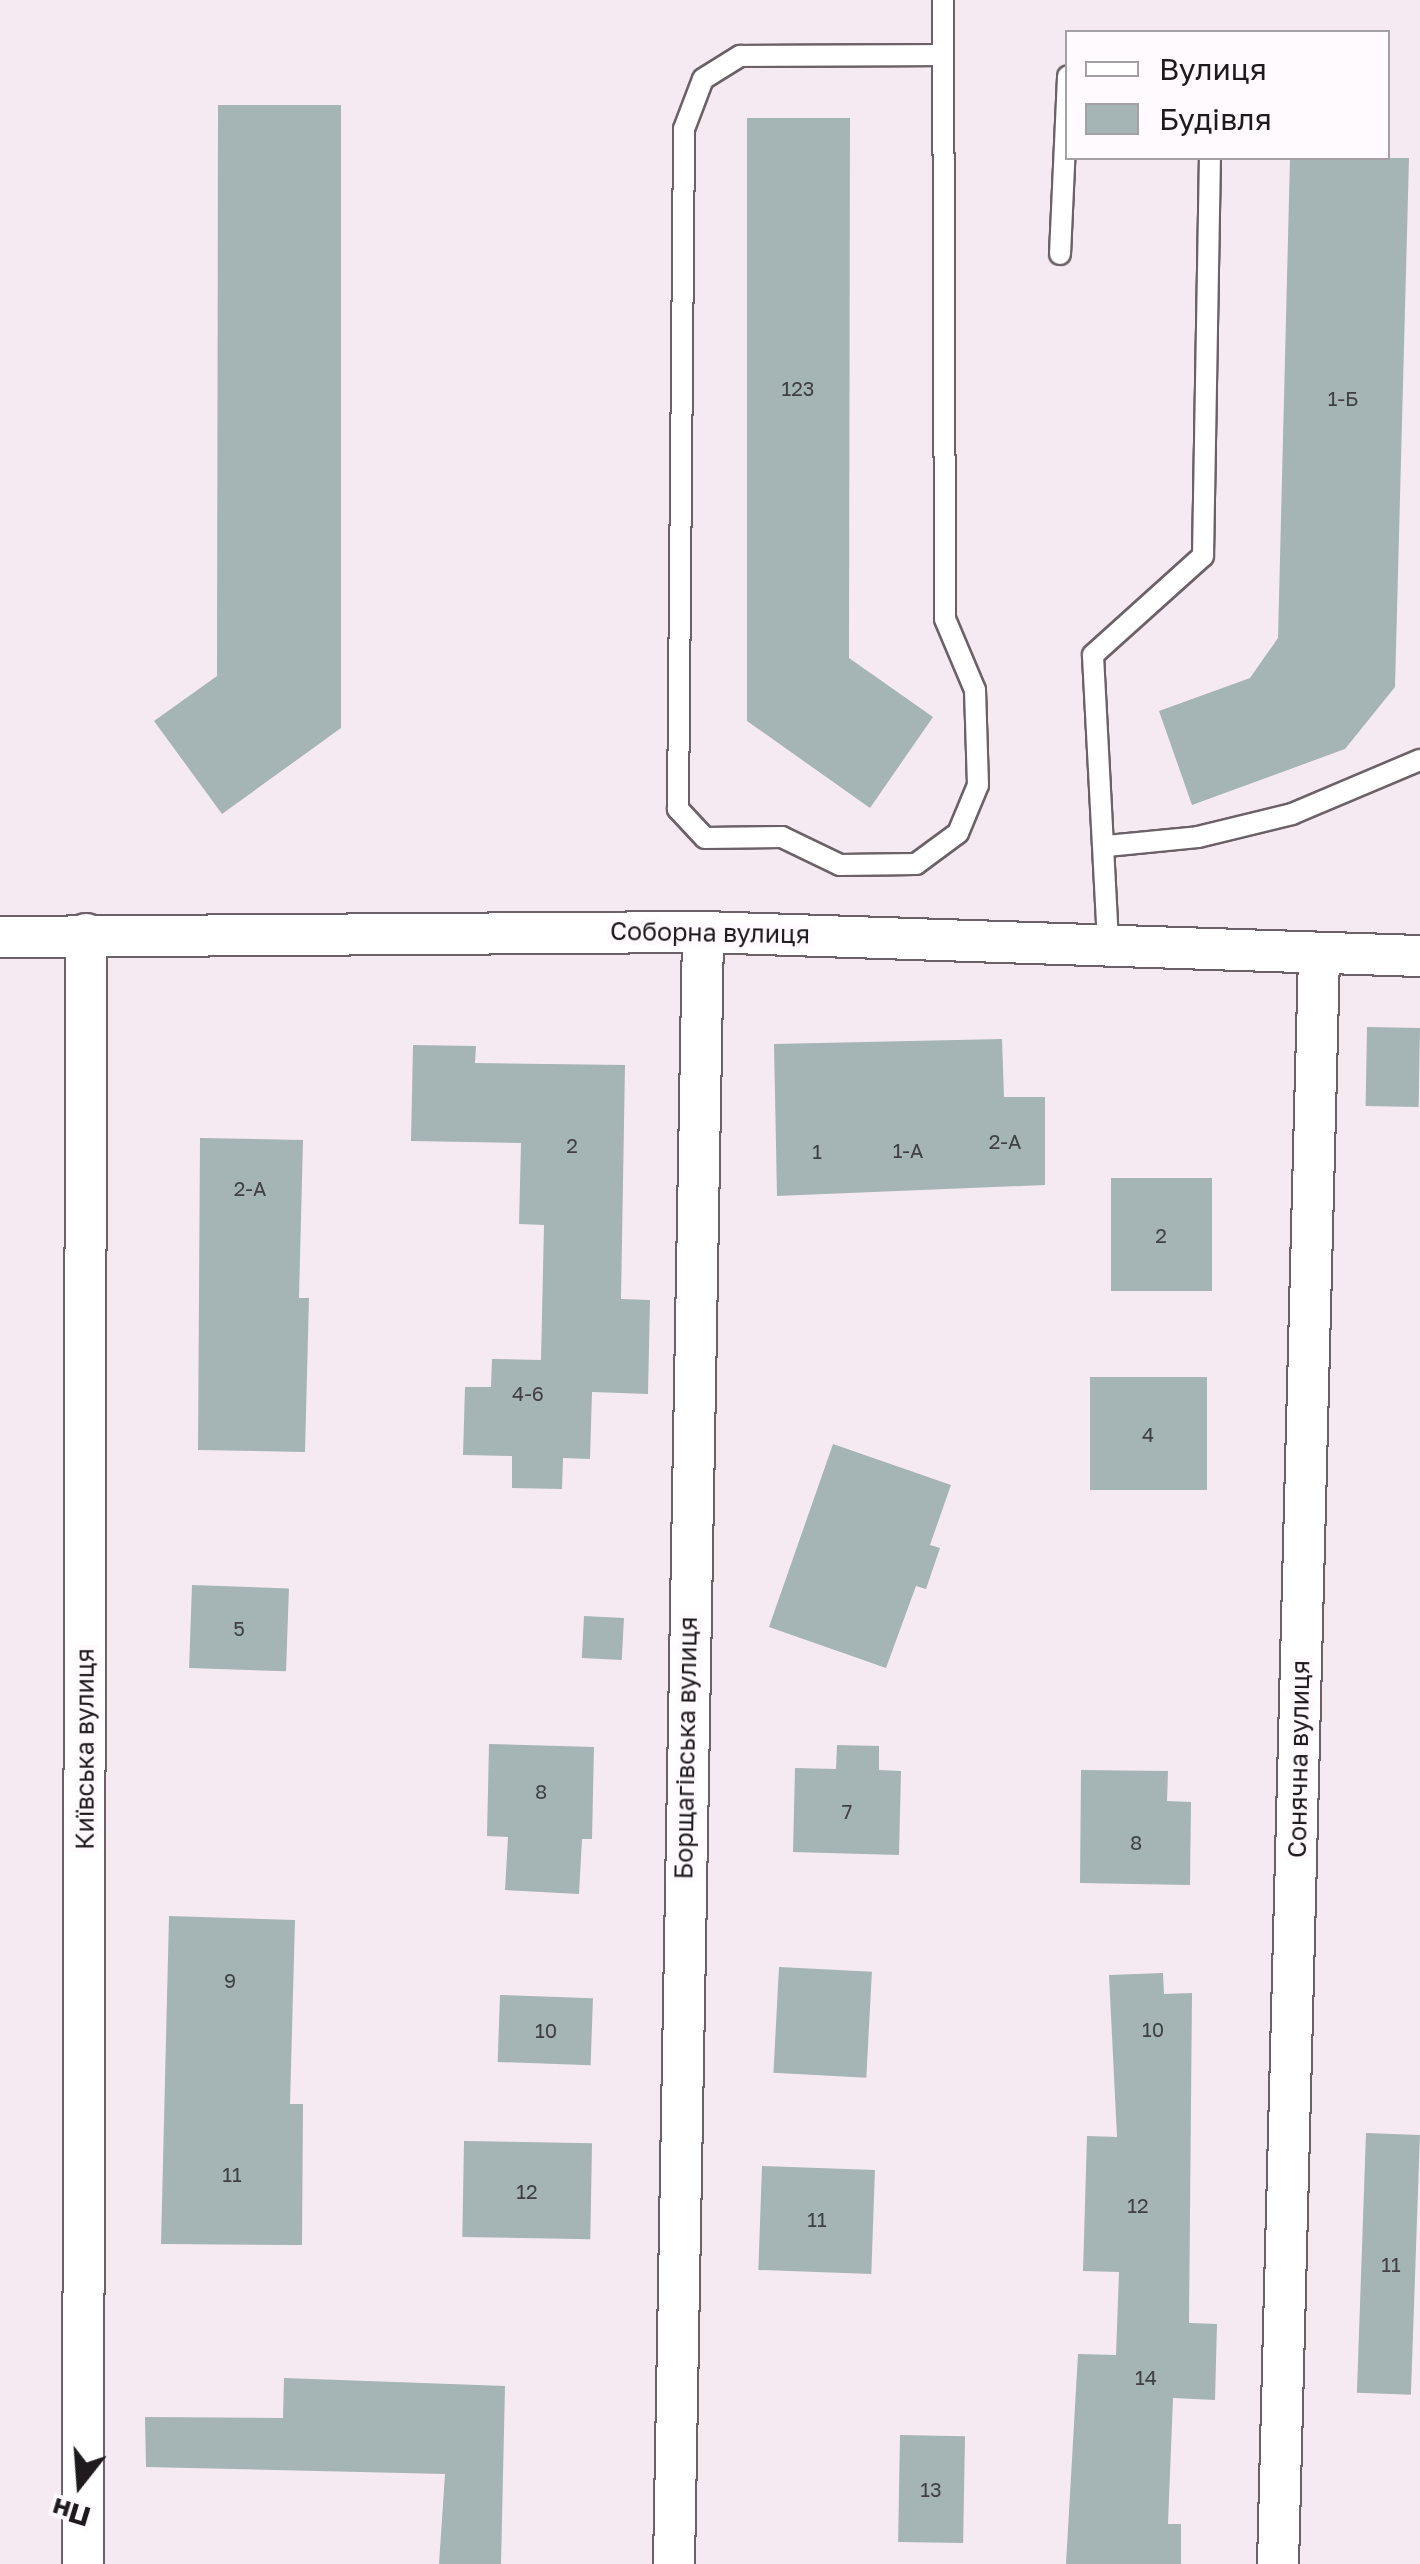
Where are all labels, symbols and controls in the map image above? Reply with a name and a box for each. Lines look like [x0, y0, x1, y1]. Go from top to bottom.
legend [1065, 30, 1390, 160]
text: Вулиця [1159, 51, 1267, 87]
text: Будівля [1159, 101, 1272, 137]
house number: 123 [782, 376, 814, 400]
house number: 1-Б [1328, 386, 1358, 410]
street label: Соборна вулиця [610, 916, 810, 950]
house number: 2-А [989, 1129, 1021, 1153]
house number: 2 [566, 1133, 578, 1157]
house number: 1-А [893, 1138, 923, 1162]
house number: 1 [812, 1139, 822, 1163]
house number: 2-А [234, 1176, 266, 1200]
house number: 2 [1155, 1223, 1167, 1247]
house number: 4-6 [512, 1381, 544, 1405]
house number: 4 [1142, 1422, 1154, 1446]
house number: 5 [233, 1616, 245, 1640]
street label: Борщагівська вулиця [669, 1616, 703, 1880]
street label: Київська вулиця [70, 1648, 100, 1850]
street label: Сонячна вулиця [1282, 1660, 1316, 1858]
house number: 8 [535, 1779, 547, 1803]
house number: 7 [842, 1799, 852, 1823]
house number: 8 [1130, 1830, 1142, 1854]
house number: 9 [224, 1968, 236, 1992]
house number: 10 [1142, 2017, 1164, 2041]
house number: 10 [535, 2018, 557, 2042]
house number: 11 [222, 2162, 242, 2186]
house number: 12 [516, 2179, 538, 2203]
house number: 12 [1127, 2193, 1149, 2217]
house number: 11 [807, 2207, 827, 2231]
house number: 11 [1381, 2252, 1401, 2276]
house number: 14 [1135, 2365, 1157, 2389]
north arrow [30, 2434, 130, 2534]
house number: 13 [920, 2477, 942, 2501]
text: Пн [48, 2492, 94, 2535]

